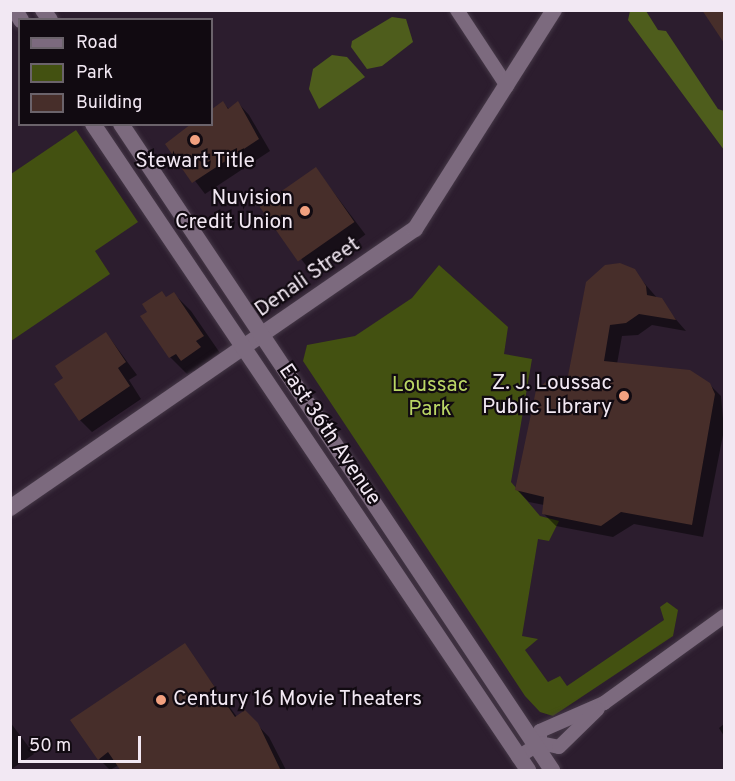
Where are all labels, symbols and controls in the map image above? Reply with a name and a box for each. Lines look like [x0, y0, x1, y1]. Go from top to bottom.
legend [18, 18, 213, 126]
text: Road [76, 32, 118, 55]
text: Park [76, 62, 113, 85]
text: Building [76, 92, 142, 115]
marker: Stewart Title [188, 133, 202, 147]
place label: Stewart Title [135, 149, 255, 175]
place label: Nuvision Credit Union [175, 186, 293, 236]
marker: Nuvision Credit Union [298, 204, 312, 218]
street label: Denali Street [251, 233, 365, 323]
street label: East 36th Avenue [272, 359, 386, 511]
place label: Z. J. Loussac Public Library [482, 371, 612, 421]
park label: Loussac Park [392, 373, 468, 423]
marker: Z. J. Loussac Public Library [617, 389, 631, 403]
place label: Century 16 Movie Theaters [173, 687, 423, 713]
marker: Century 16 Movie Theaters [154, 693, 168, 707]
scale bar [21, 724, 144, 762]
text: 50 m [29, 735, 71, 758]

